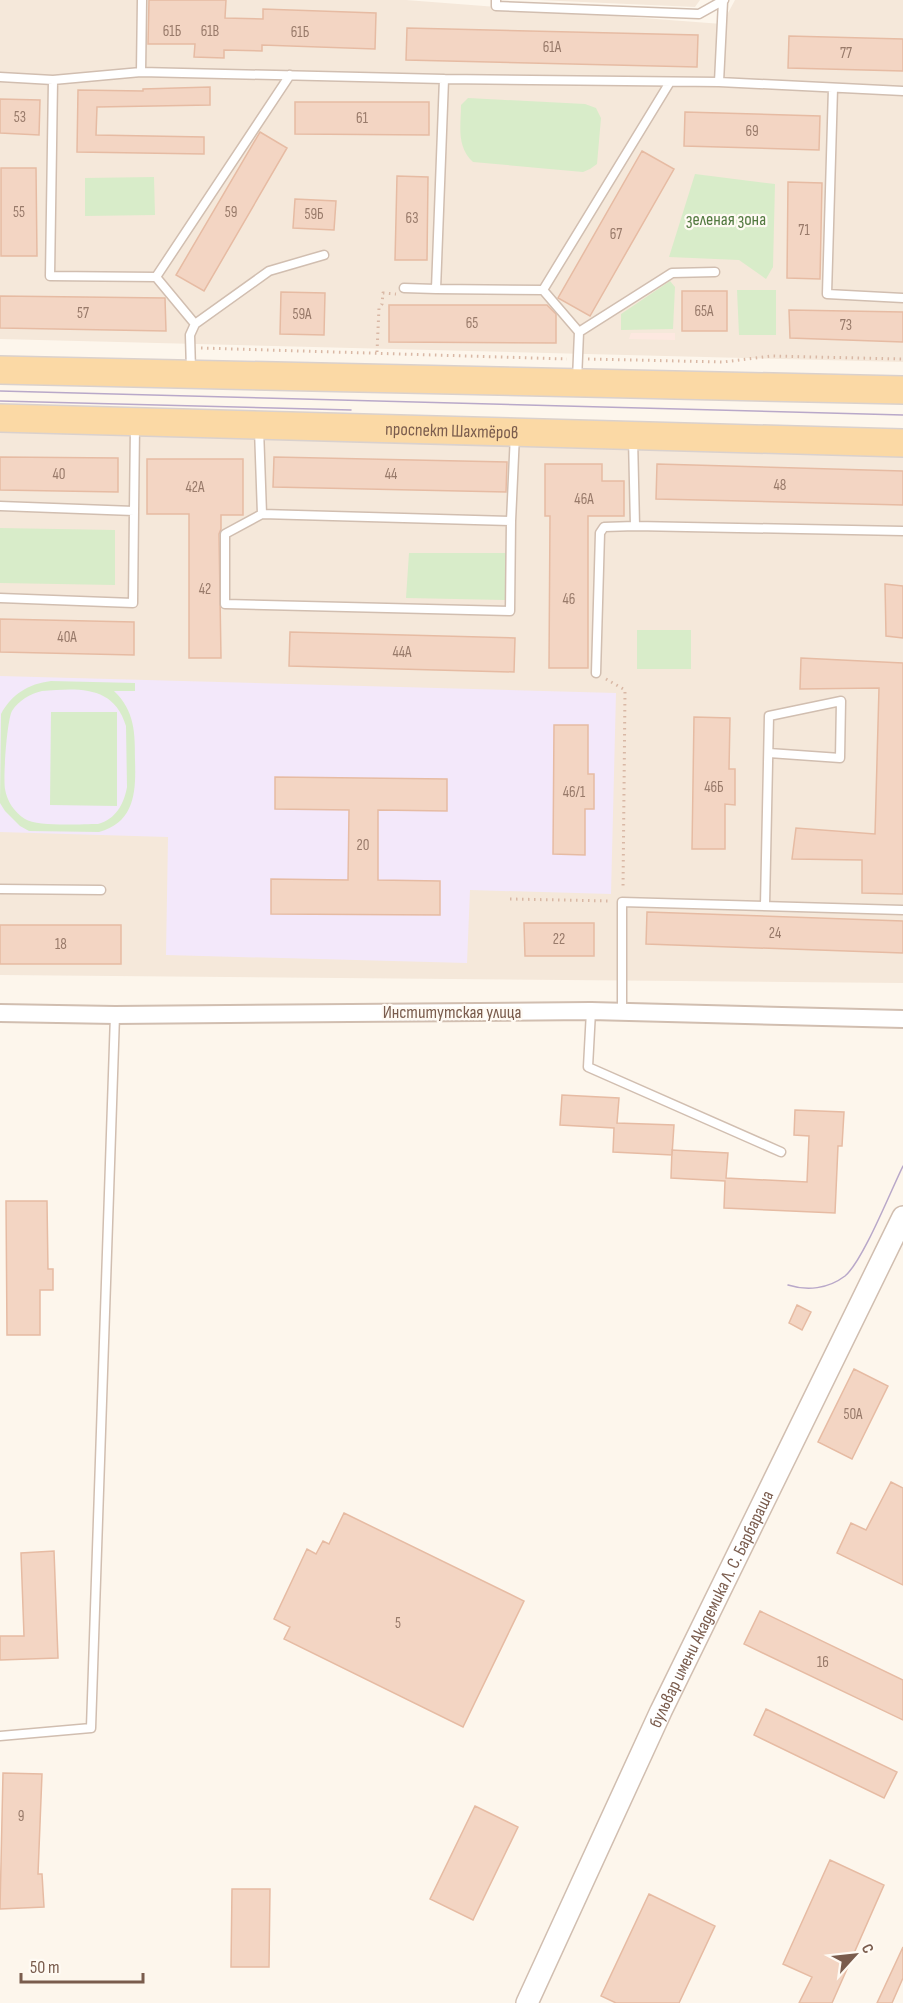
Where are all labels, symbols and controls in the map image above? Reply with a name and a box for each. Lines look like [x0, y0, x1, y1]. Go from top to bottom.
house number: 61Б [163, 22, 182, 41]
house number: 61В [201, 22, 220, 41]
house number: 61Б [291, 23, 310, 42]
house number: 61А [543, 38, 562, 57]
house number: 77 [840, 44, 852, 63]
house number: 53 [14, 108, 26, 127]
house number: 61 [356, 109, 369, 128]
house number: 69 [745, 122, 759, 141]
house number: 55 [13, 203, 25, 222]
house number: 59 [225, 203, 237, 222]
house number: 59Б [304, 205, 324, 224]
house number: 63 [406, 209, 418, 228]
park label: зеленая зона [686, 209, 766, 230]
house number: 71 [798, 221, 810, 240]
house number: 67 [610, 225, 622, 244]
house number: 65А [694, 302, 714, 321]
house number: 57 [77, 304, 89, 323]
house number: 59А [292, 305, 312, 324]
house number: 65 [466, 314, 478, 333]
house number: 73 [840, 316, 852, 335]
street label: проспект Шахтёров [385, 418, 519, 443]
house number: 40 [53, 465, 65, 484]
house number: 44 [385, 465, 397, 484]
house number: 48 [774, 476, 786, 495]
house number: 42А [186, 478, 205, 497]
house number: 46А [574, 490, 594, 509]
house number: 42 [199, 580, 211, 599]
house number: 46 [563, 590, 575, 609]
house number: 40А [57, 628, 77, 647]
house number: 44А [392, 643, 412, 662]
house number: 46Б [704, 778, 724, 797]
house number: 46/1 [563, 783, 586, 802]
house number: 20 [357, 836, 369, 855]
house number: 24 [769, 924, 781, 943]
house number: 22 [553, 930, 565, 949]
house number: 18 [55, 935, 67, 954]
street label: Институтская улица [383, 1002, 521, 1023]
house number: 50А [843, 1405, 863, 1424]
street label: бульвар имени Академика Л. С. Барбараша [644, 1487, 778, 1731]
house number: 5 [395, 1614, 401, 1633]
house number: 16 [817, 1653, 829, 1672]
house number: 9 [18, 1807, 24, 1826]
north arrow [825, 1925, 885, 1985]
text: С [857, 1941, 877, 1957]
scale bar [21, 1946, 142, 1984]
text: 50 m [30, 1957, 60, 1978]

